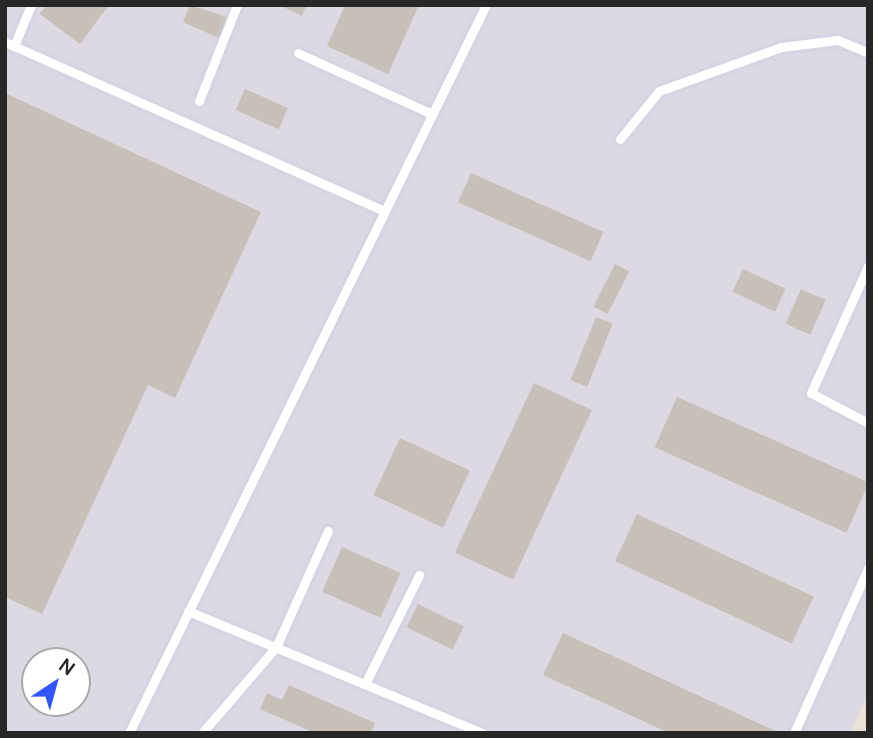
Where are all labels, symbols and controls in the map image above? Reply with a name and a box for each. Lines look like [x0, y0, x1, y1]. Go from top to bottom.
north arrow [21, 647, 91, 717]
text: N [54, 652, 80, 681]

